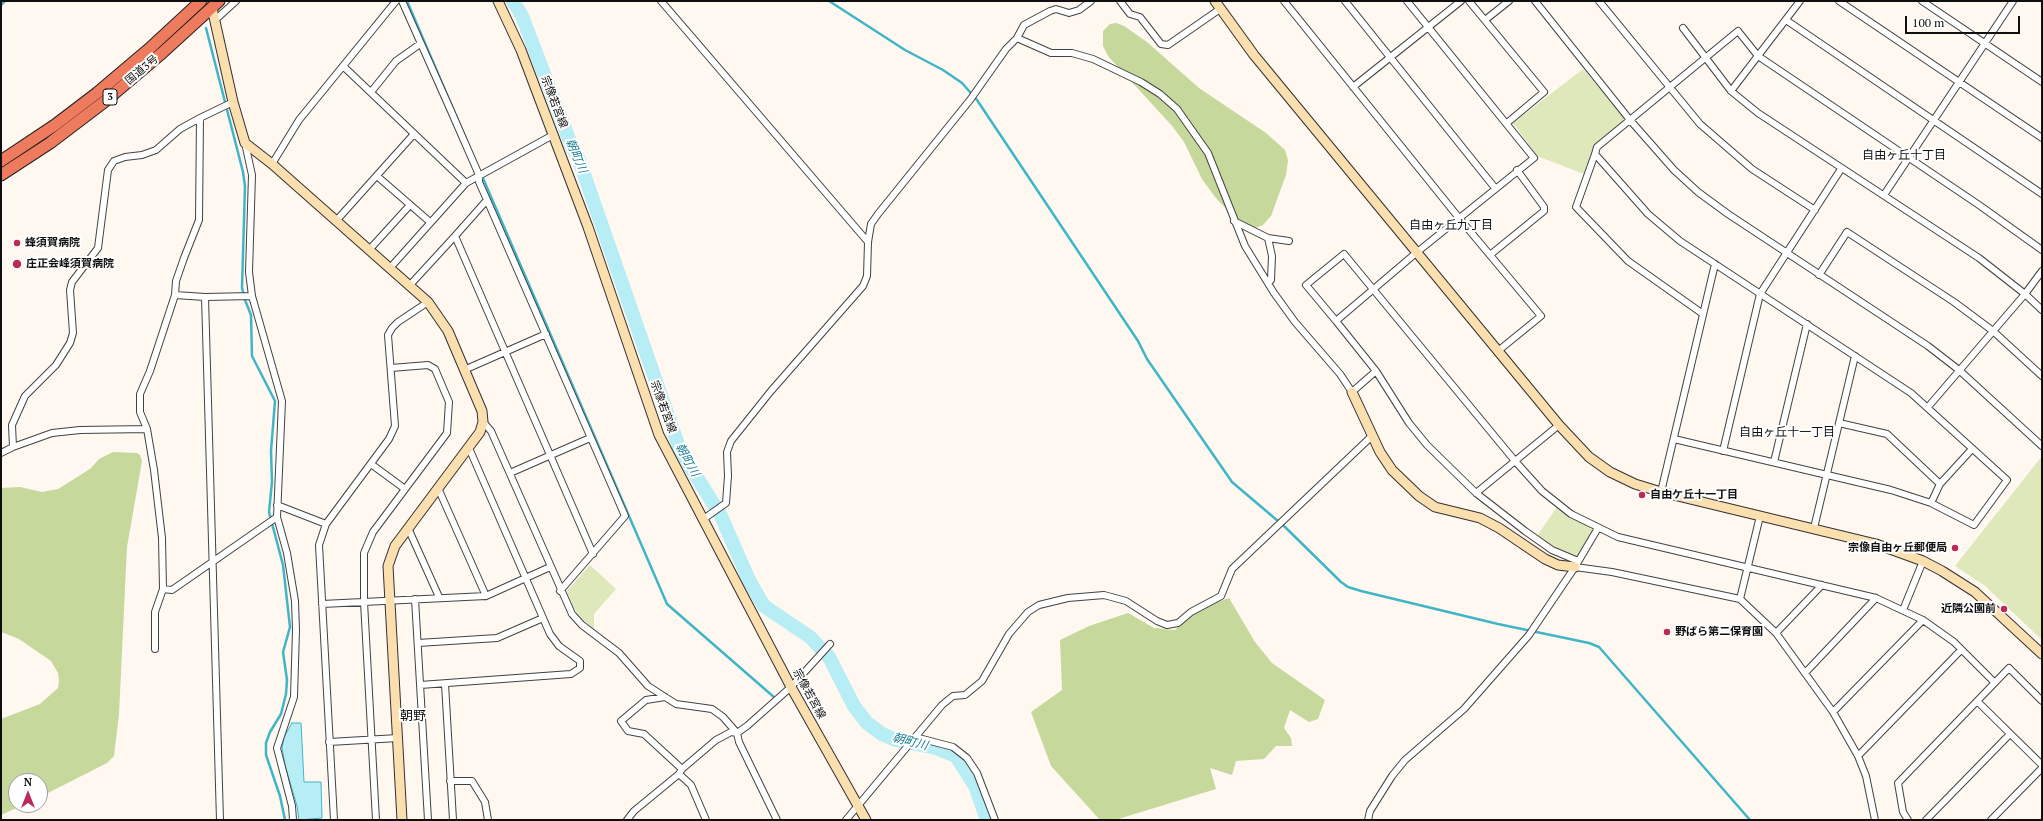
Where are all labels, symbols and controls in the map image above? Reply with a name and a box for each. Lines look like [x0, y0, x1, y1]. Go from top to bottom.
scale bar [1907, 8, 2022, 34]
text: 100 m [1912, 15, 1944, 30]
street label: 国道3号 [123, 52, 161, 88]
street label: 宗像若宮線 [538, 74, 570, 130]
road number: 3 [103, 89, 117, 105]
water label: 朝町川 [562, 137, 590, 175]
district label: 自由ヶ丘十丁目 [1862, 149, 1946, 163]
district label: 自由ヶ丘九丁目 [1409, 219, 1493, 233]
place label: 蜂須賀病院 [25, 236, 80, 250]
marker: 蜂須賀病院 [12, 238, 22, 248]
place label: 庄正会峰須賀病院 [26, 257, 114, 271]
marker: 庄正会峰須賀病院 [11, 258, 23, 270]
street label: 宗像若宮線 [647, 379, 679, 435]
district label: 自由ヶ丘十一丁目 [1739, 426, 1835, 440]
water label: 朝町川 [672, 441, 702, 479]
place label: 自由ケ丘十一丁目 [1650, 488, 1738, 502]
marker: 自由ケ丘十一丁目 [1637, 490, 1647, 500]
place label: 宗像自由ヶ丘郵便局 [1848, 541, 1947, 555]
marker: 宗像自由ヶ丘郵便局 [1950, 543, 1960, 553]
place label: 近隣公園前 [1941, 602, 1996, 616]
marker: 近隣公園前 [1999, 604, 2009, 614]
place label: 野ばら第二保育園 [1675, 625, 1763, 639]
marker: 野ばら第二保育園 [1662, 627, 1672, 637]
street label: 宗像若宮線 [790, 667, 828, 721]
district label: 朝野 [400, 708, 426, 724]
water label: 朝町川 [891, 731, 929, 753]
north arrow [8, 773, 48, 813]
text: N [24, 775, 32, 789]

